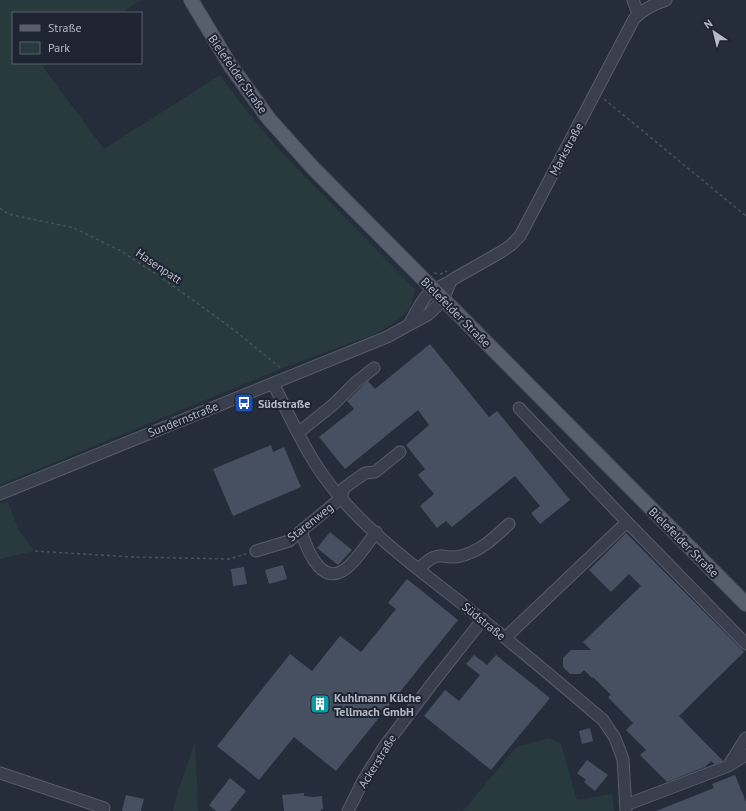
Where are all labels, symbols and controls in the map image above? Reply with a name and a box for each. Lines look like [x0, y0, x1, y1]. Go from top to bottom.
legend [12, 12, 142, 64]
north arrow [694, 12, 734, 52]
text: N [701, 16, 715, 32]
text: Straße [48, 20, 82, 35]
street label: Bielefelder Straße [205, 32, 271, 116]
text: Park [48, 40, 70, 55]
street label: Markstraße [546, 120, 586, 178]
street label: Hasenpatt [133, 245, 185, 287]
street label: Bielefelder Straße [418, 274, 494, 350]
bus stop icon: Südstraße [233, 392, 255, 414]
place label: Südstraße [258, 396, 310, 411]
street label: Sundernstraße [145, 398, 221, 440]
street label: Starenweg [284, 499, 336, 545]
street label: Bielefelder Straße [646, 504, 722, 580]
street label: Südstraße [459, 599, 509, 643]
place label: Kuhlmann Küche Tellmach GmbH [334, 690, 421, 719]
building icon: Kuhlmann Küche Tellmach GmbH [309, 693, 331, 715]
street label: Ackerstraße [355, 731, 399, 791]

